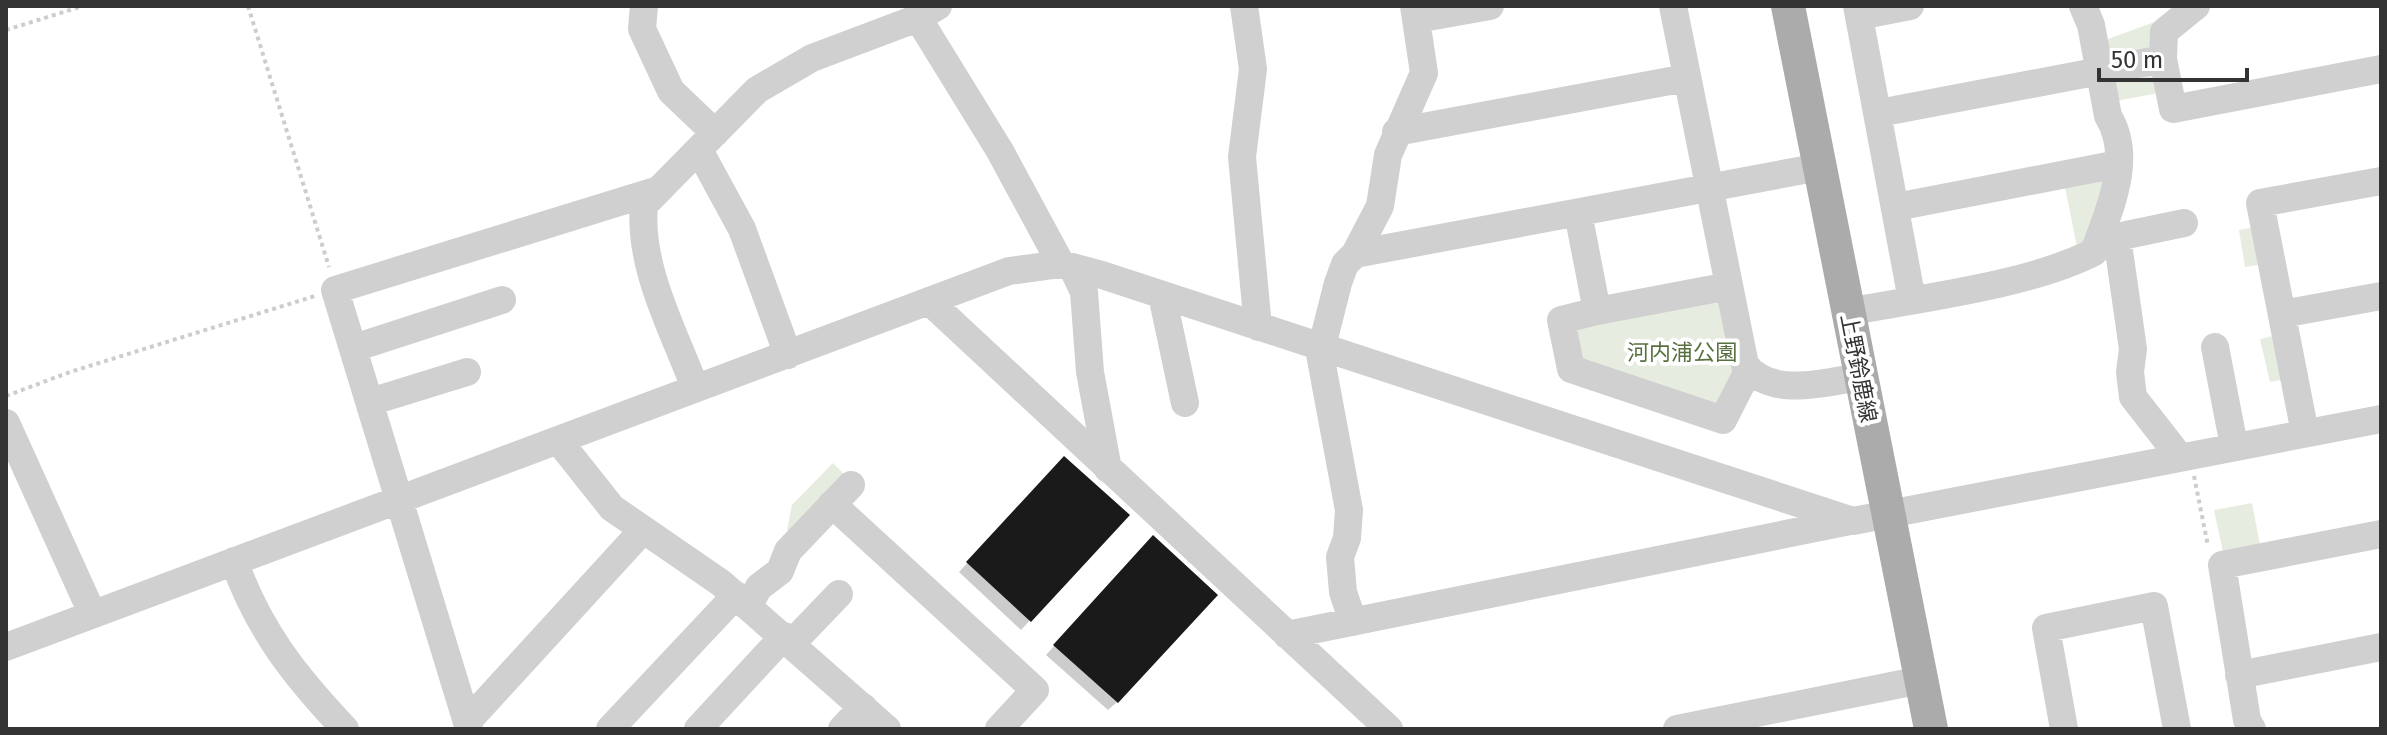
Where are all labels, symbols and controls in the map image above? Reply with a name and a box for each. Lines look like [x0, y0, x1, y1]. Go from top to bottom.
scale bar [2099, 32, 2247, 82]
text: 50 m [2111, 46, 2163, 74]
street label: 上野鈴鹿線 [1835, 312, 1882, 425]
park label: 河内浦公園 [1627, 339, 1737, 366]

